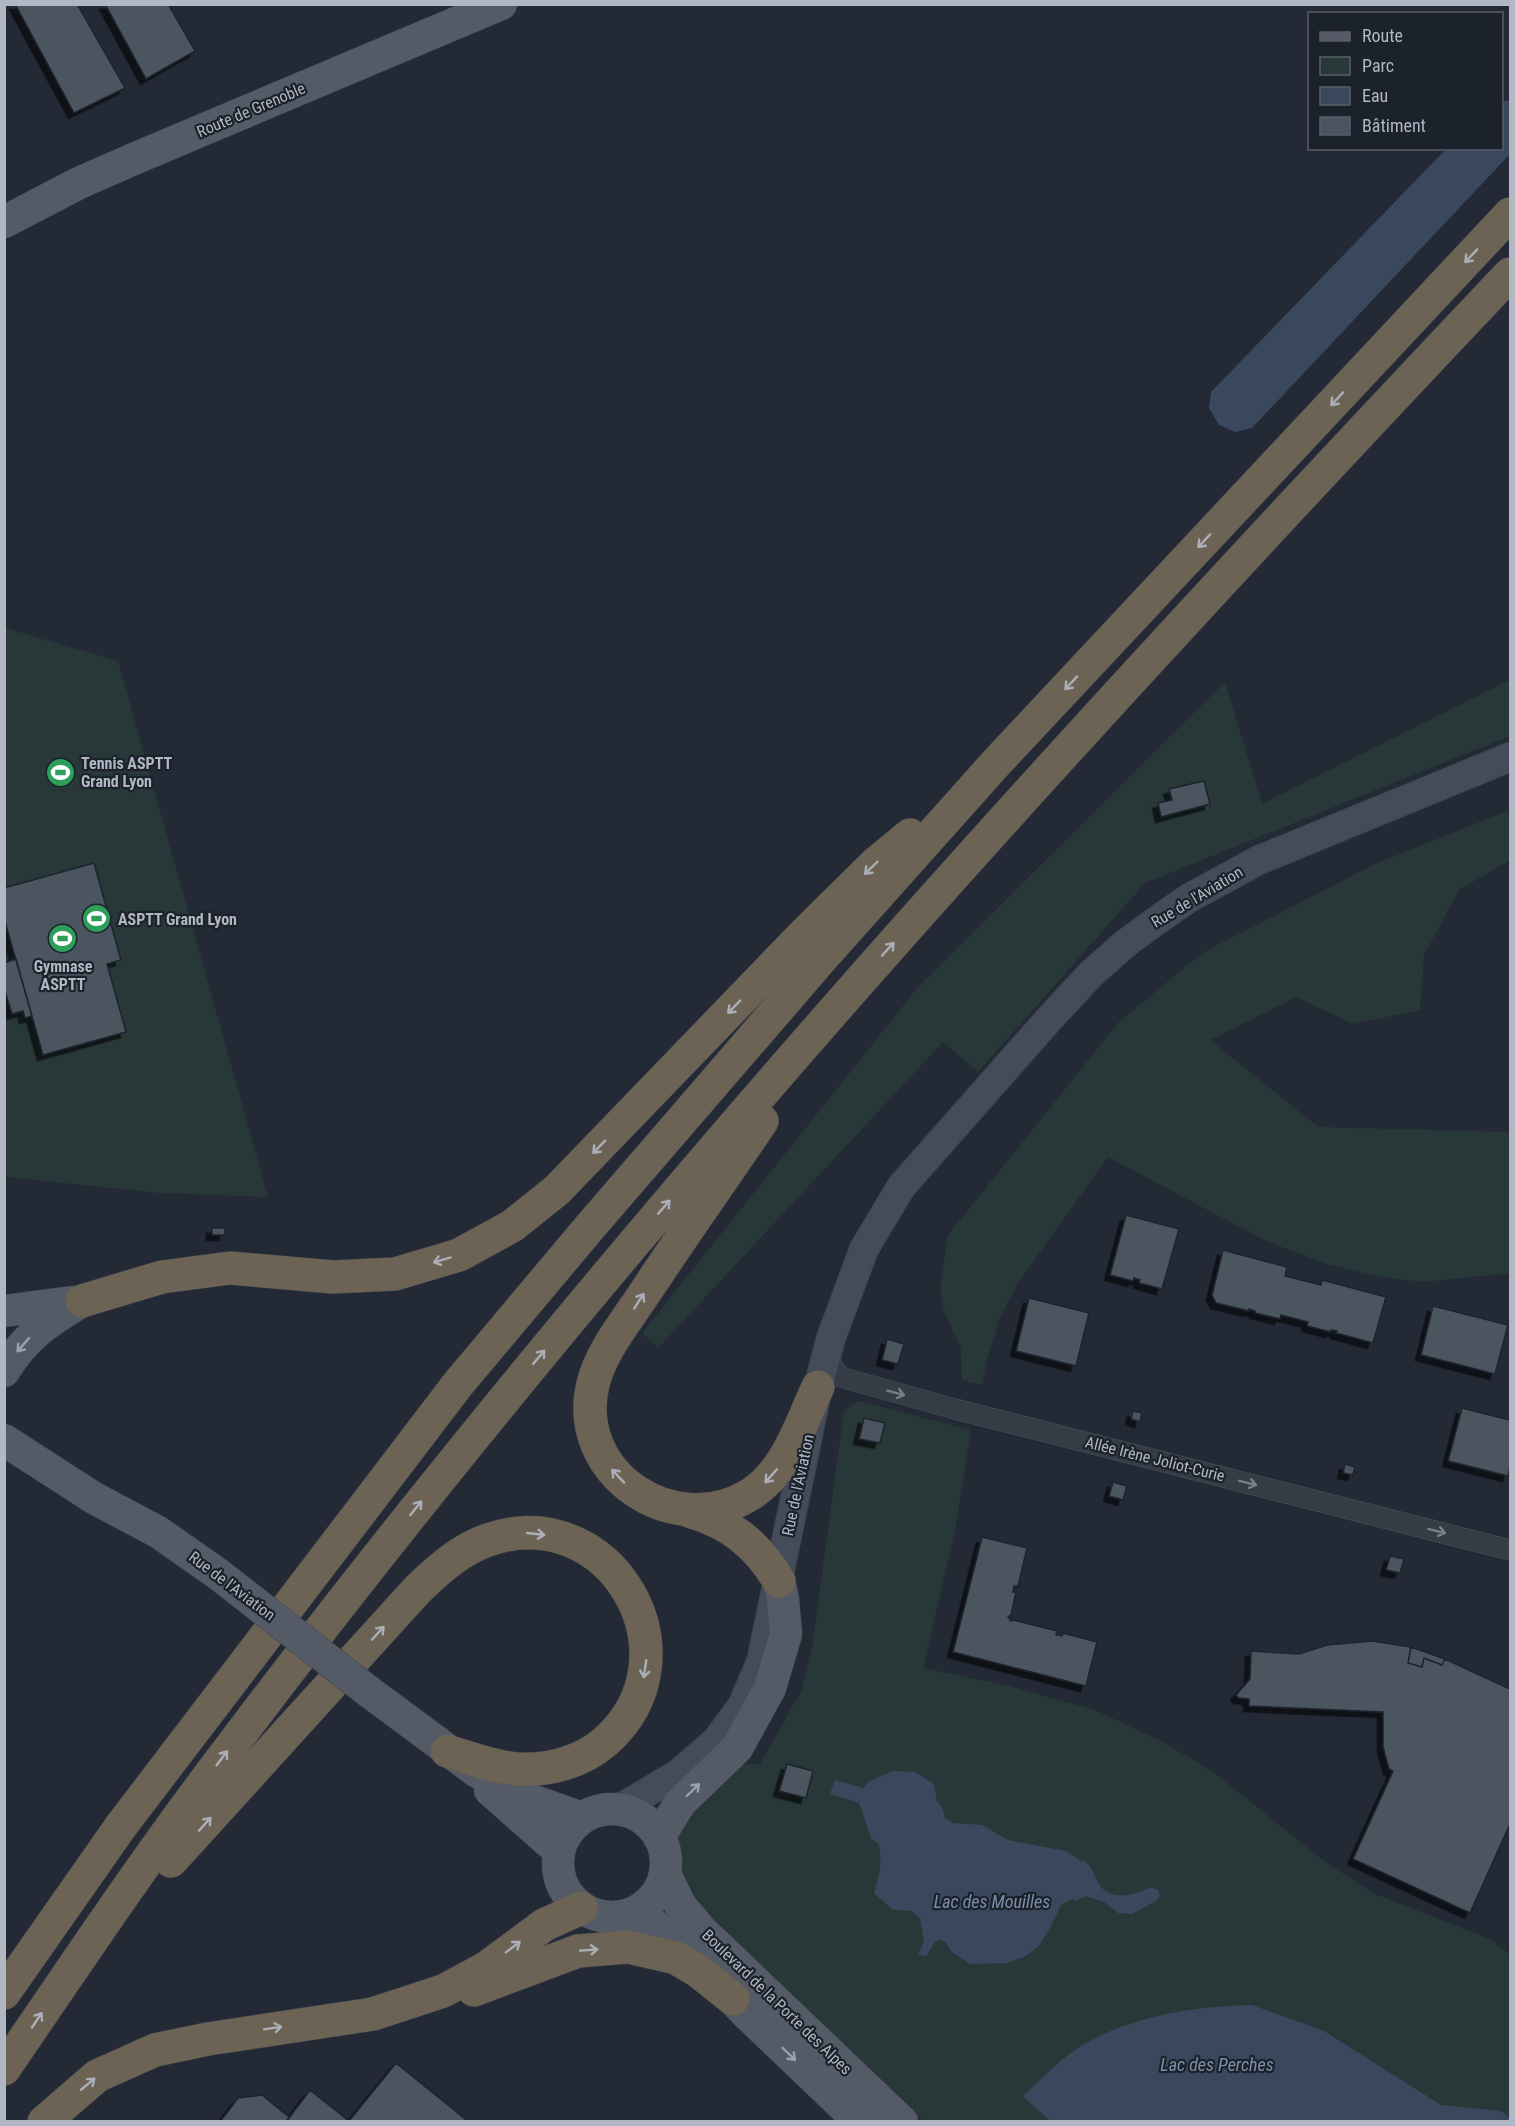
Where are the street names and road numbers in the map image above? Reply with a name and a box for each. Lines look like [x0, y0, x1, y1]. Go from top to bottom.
street label: Route de Grenoble [194, 79, 308, 141]
street label: Rue de l'Aviation [1148, 862, 1246, 932]
street label: Allée Irène Joliot-Curie [1083, 1432, 1227, 1486]
street label: Rue de l'Aviation [778, 1433, 818, 1537]
street label: Rue de l'Aviation [185, 1547, 279, 1625]
street label: Boulevard de la Porte des Alpes [698, 1926, 856, 2078]

